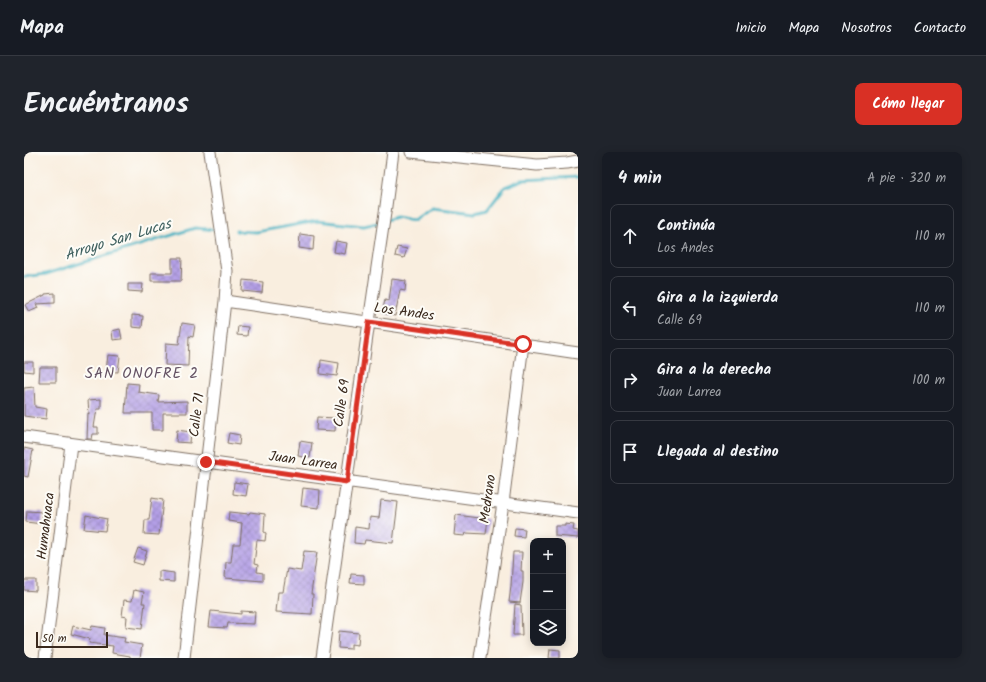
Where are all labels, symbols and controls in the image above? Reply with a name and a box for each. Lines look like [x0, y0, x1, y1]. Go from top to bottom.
text: Mapa [20, 13, 64, 43]
text: Inicio [735, 17, 766, 39]
text: Mapa [788, 17, 819, 39]
text: Nosotros [841, 17, 892, 39]
text: Contacto [914, 17, 966, 39]
text: Encuéntranos [24, 82, 189, 127]
button: Cómo llegar [855, 83, 962, 125]
text: 4 min [618, 165, 662, 192]
text: A pie · 320 m [867, 168, 946, 189]
water label: Arroyo San Lucas [62, 212, 176, 268]
text: Continúa [657, 214, 715, 238]
icon: ahead [619, 225, 641, 247]
text: 110 m [915, 226, 945, 247]
text: Los Andes [657, 238, 713, 259]
text: Gira a la izquierda [657, 286, 778, 310]
street label: Los Andes [372, 297, 436, 327]
icon: left [619, 297, 641, 319]
text: 110 m [915, 298, 945, 319]
text: Calle 69 [657, 310, 702, 331]
route start [514, 335, 532, 353]
text: Gira a la derecha [657, 358, 771, 382]
district label: SAN ONOFRE 2 [85, 362, 199, 386]
icon: right [619, 369, 641, 391]
text: 100 m [912, 370, 945, 391]
street label: Calle 69 [328, 377, 356, 428]
text: Juan Larrea [657, 382, 721, 403]
street label: Calle 71 [183, 392, 211, 438]
text: Llegada al destino [657, 440, 779, 464]
icon: arrive [619, 441, 641, 463]
street label: Juan Larrea [267, 445, 339, 477]
route end [197, 453, 215, 471]
street label: Medrano [474, 473, 502, 525]
street label: Humahuaca [31, 491, 61, 561]
map controls [530, 538, 566, 646]
button: + [530, 538, 566, 574]
button: − [530, 574, 566, 610]
button: layers [530, 610, 566, 646]
scale bar [36, 630, 108, 649]
text: 50 m [42, 630, 67, 648]

